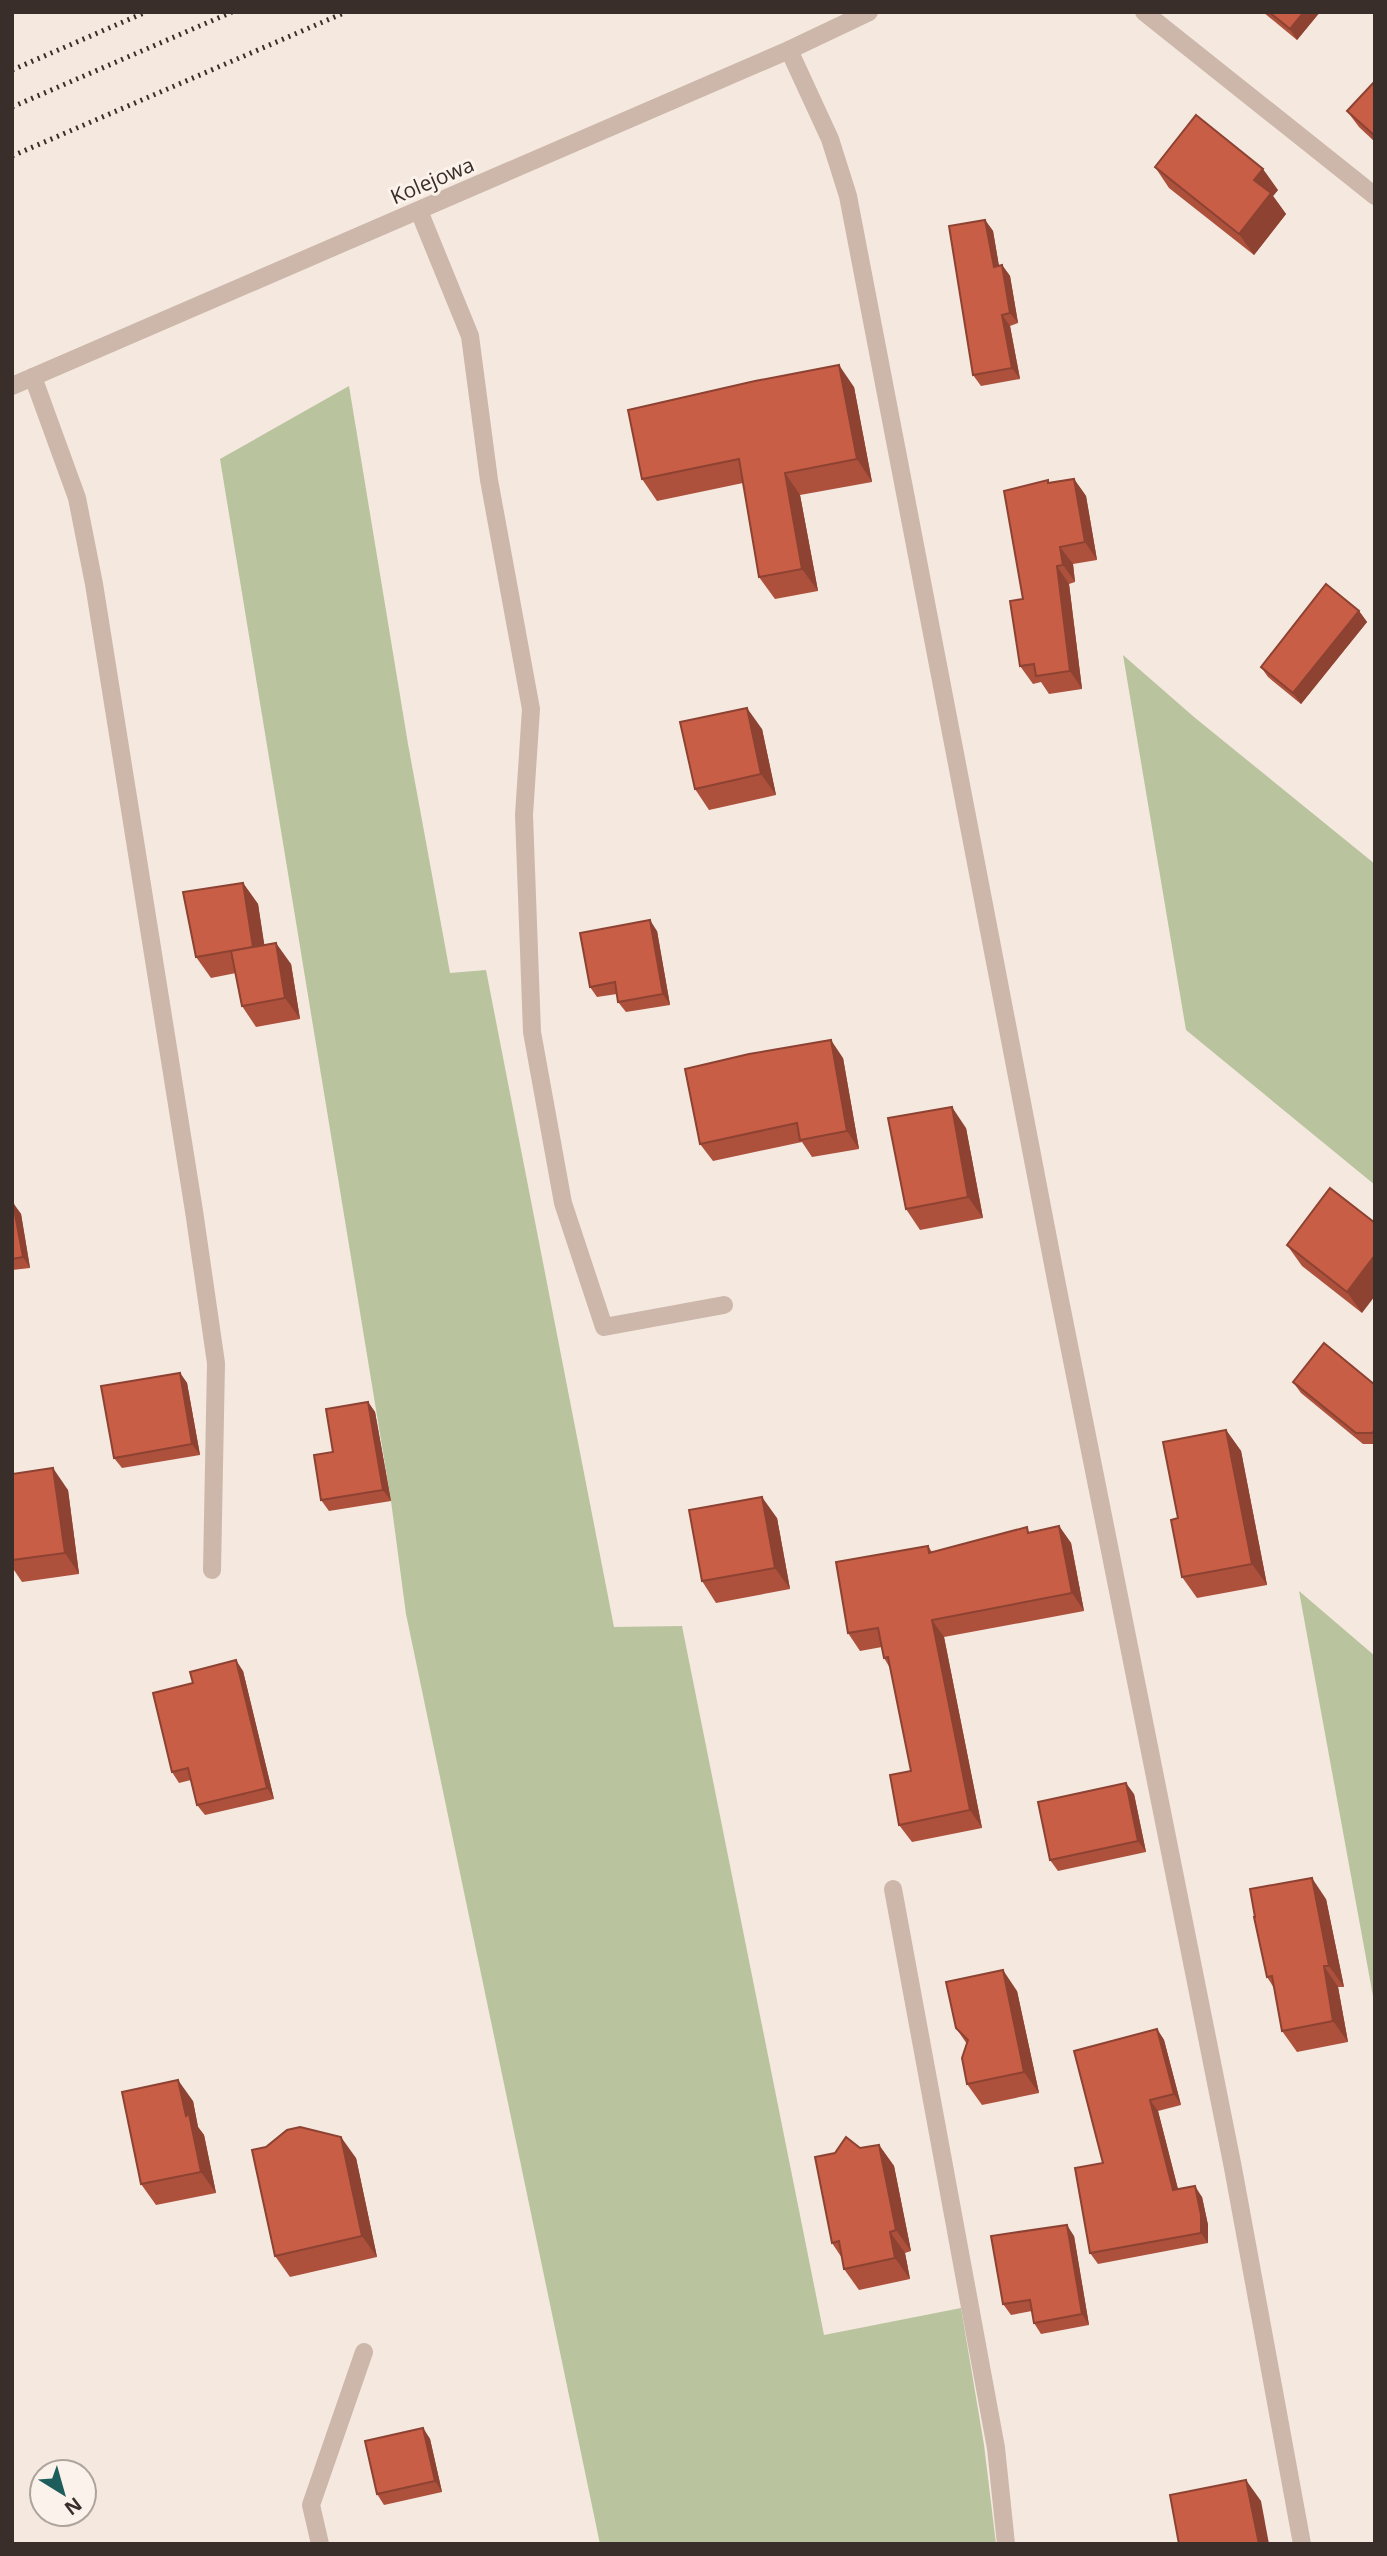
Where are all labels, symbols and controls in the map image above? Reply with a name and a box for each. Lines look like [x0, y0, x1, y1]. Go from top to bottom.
street label: Kolejowa [386, 150, 478, 210]
north arrow [28, 2458, 98, 2528]
text: N [59, 2492, 87, 2522]

